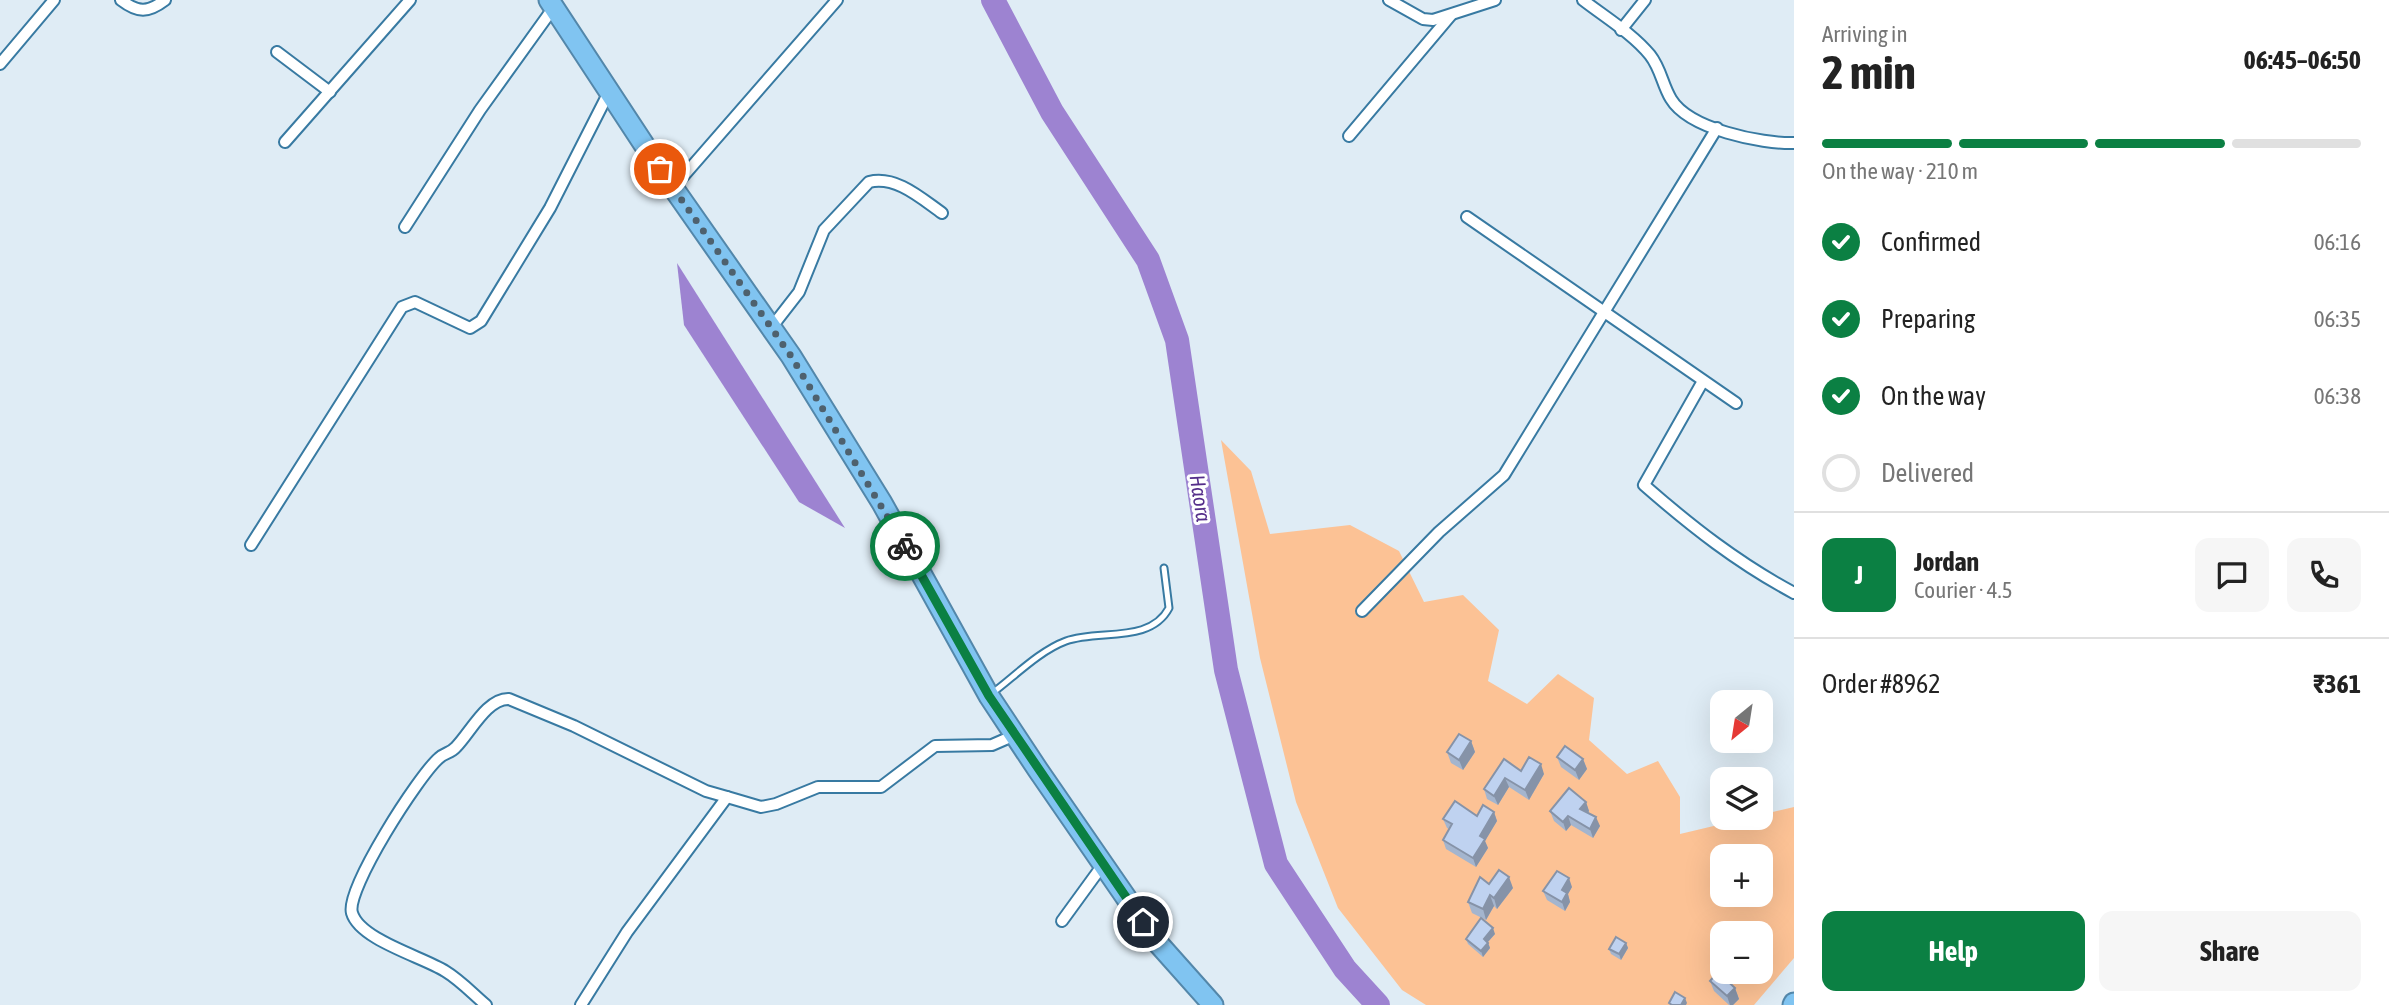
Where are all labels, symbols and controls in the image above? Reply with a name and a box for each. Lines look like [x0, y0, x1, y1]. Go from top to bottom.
text: Arriving in [1822, 21, 1908, 47]
text: 06:45–06:50 [2244, 45, 2361, 75]
text: 2 min [1822, 46, 1916, 99]
pin [630, 139, 690, 199]
icon: bag [641, 150, 679, 188]
text: On the way · 210 m [1822, 158, 1978, 184]
icon: check [1822, 223, 1860, 261]
text: Confirmed [1881, 227, 1981, 257]
text: 06:16 [2314, 229, 2361, 255]
icon: check [1822, 300, 1860, 338]
text: Preparing [1881, 304, 1975, 334]
text: 06:35 [2314, 306, 2361, 332]
icon: check [1822, 377, 1860, 415]
text: On the way [1881, 381, 1986, 411]
text: 06:38 [2314, 383, 2361, 409]
text: Delivered [1881, 458, 1974, 488]
water label: Haora [1185, 473, 1217, 523]
courier [870, 511, 940, 581]
icon: bike [886, 527, 924, 565]
button: chat [2195, 538, 2269, 612]
button: phone [2287, 538, 2361, 612]
text: Jordan [1914, 547, 1979, 577]
text: J [1855, 560, 1863, 590]
text: Courier · 4.5 [1914, 577, 2013, 603]
text: Order #8962 [1822, 669, 1941, 699]
text: ₹361 [2313, 669, 2361, 699]
north arrow [1710, 690, 1773, 752]
map controls [1710, 690, 1773, 984]
button: layers [1710, 767, 1773, 830]
button: + [1710, 844, 1773, 907]
pin [1113, 892, 1173, 952]
icon: home [1124, 903, 1162, 941]
button: Help [1822, 911, 2085, 991]
button: Share [2099, 911, 2361, 991]
button: − [1710, 921, 1773, 984]

